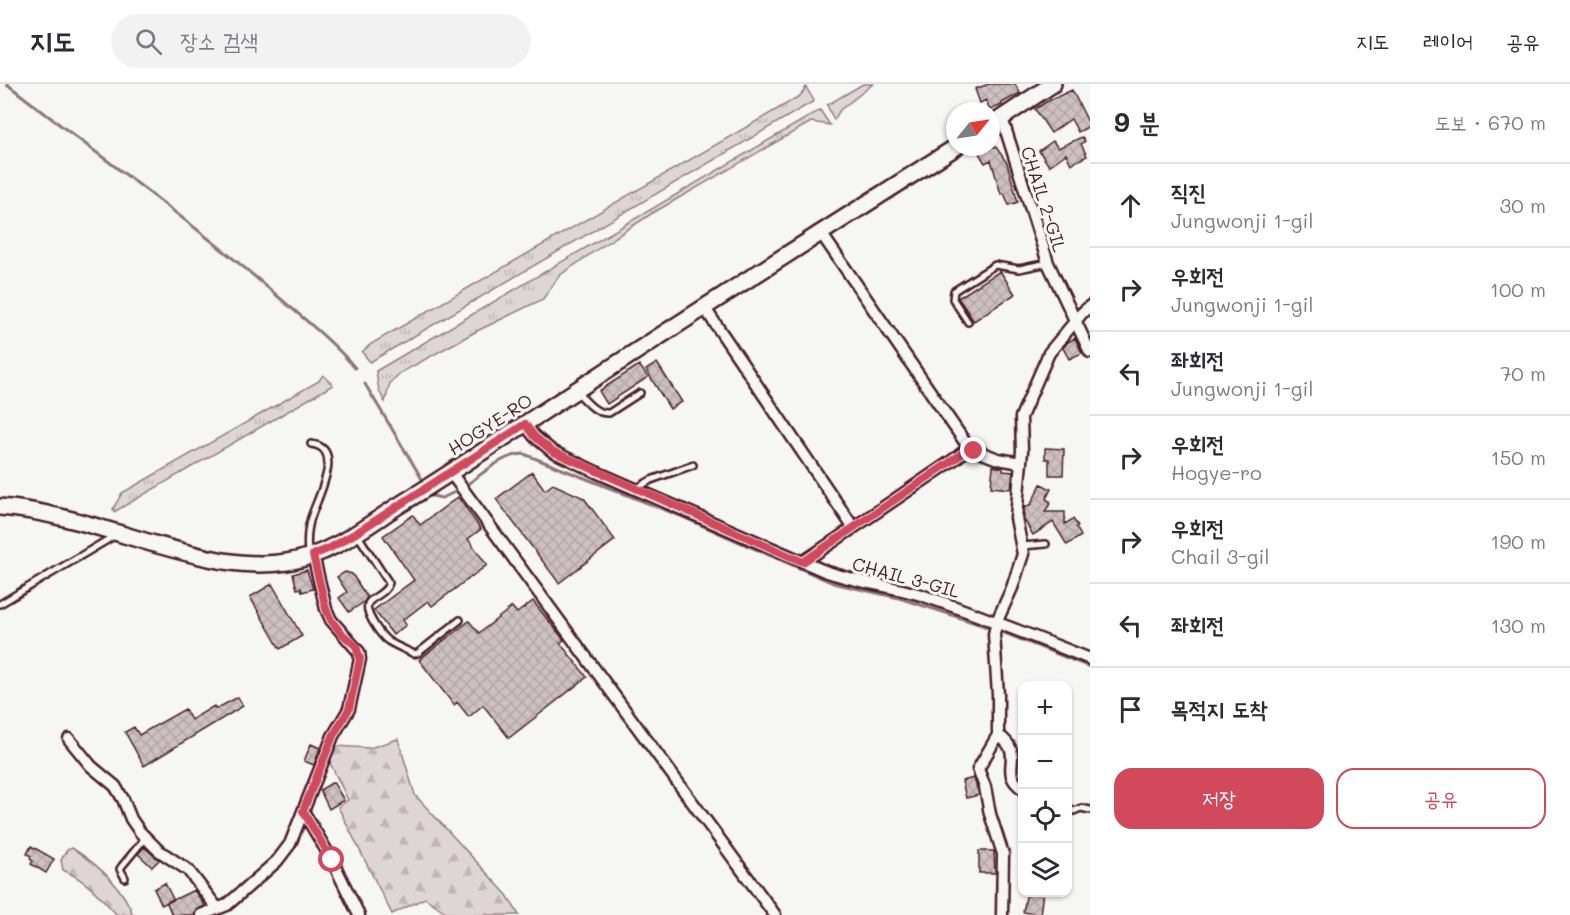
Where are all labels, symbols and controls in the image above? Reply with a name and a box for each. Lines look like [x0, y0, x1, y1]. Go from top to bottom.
search box [111, 14, 531, 68]
text: 지도 [30, 22, 75, 58]
icon: search [132, 25, 165, 58]
text: 장소 검색 [180, 26, 258, 55]
text: 지도 [1356, 27, 1390, 54]
text: 레이어 [1423, 27, 1473, 54]
text: 공유 [1506, 27, 1540, 54]
north arrow [946, 102, 1000, 156]
text: 9 분 [1114, 105, 1160, 139]
text: 도보 · 670 m [1434, 109, 1546, 135]
street label: CHAIL 2-GIL [1016, 143, 1073, 255]
text: 직진 [1171, 177, 1206, 206]
icon: ahead [1114, 189, 1147, 222]
text: 30 m [1500, 192, 1546, 218]
text: Jungwonji 1-gil [1171, 207, 1313, 233]
text: 우회전 [1171, 261, 1224, 290]
icon: right [1114, 273, 1147, 306]
text: 100 m [1490, 276, 1546, 302]
text: Jungwonji 1-gil [1171, 291, 1313, 317]
text: 좌회전 [1171, 345, 1224, 374]
icon: left [1114, 357, 1147, 390]
text: 70 m [1500, 360, 1546, 386]
text: Jungwonji 1-gil [1171, 375, 1313, 401]
street label: HOGYE-RO [443, 388, 537, 460]
text: 우회전 [1171, 429, 1224, 458]
route end [960, 437, 986, 463]
icon: right [1114, 441, 1147, 474]
text: 150 m [1491, 444, 1546, 470]
text: Hogye-ro [1171, 459, 1262, 485]
text: 우회전 [1171, 513, 1224, 542]
icon: right [1114, 525, 1147, 558]
text: 190 m [1491, 528, 1546, 554]
text: Chail 3-gil [1171, 543, 1269, 569]
street label: CHAIL 3-GIL [850, 551, 963, 603]
icon: left [1114, 609, 1147, 642]
text: 좌회전 [1171, 610, 1224, 639]
text: 130 m [1491, 612, 1546, 638]
map controls [1018, 681, 1072, 897]
button: + [1018, 681, 1072, 735]
icon: arrive [1114, 693, 1147, 726]
text: 목적지 도착 [1171, 694, 1267, 723]
button: − [1018, 735, 1072, 789]
button: 저장 [1114, 768, 1324, 829]
button: 공유 [1336, 768, 1546, 829]
button: locate [1018, 789, 1072, 843]
button: layers [1018, 843, 1072, 897]
route start [318, 846, 344, 872]

